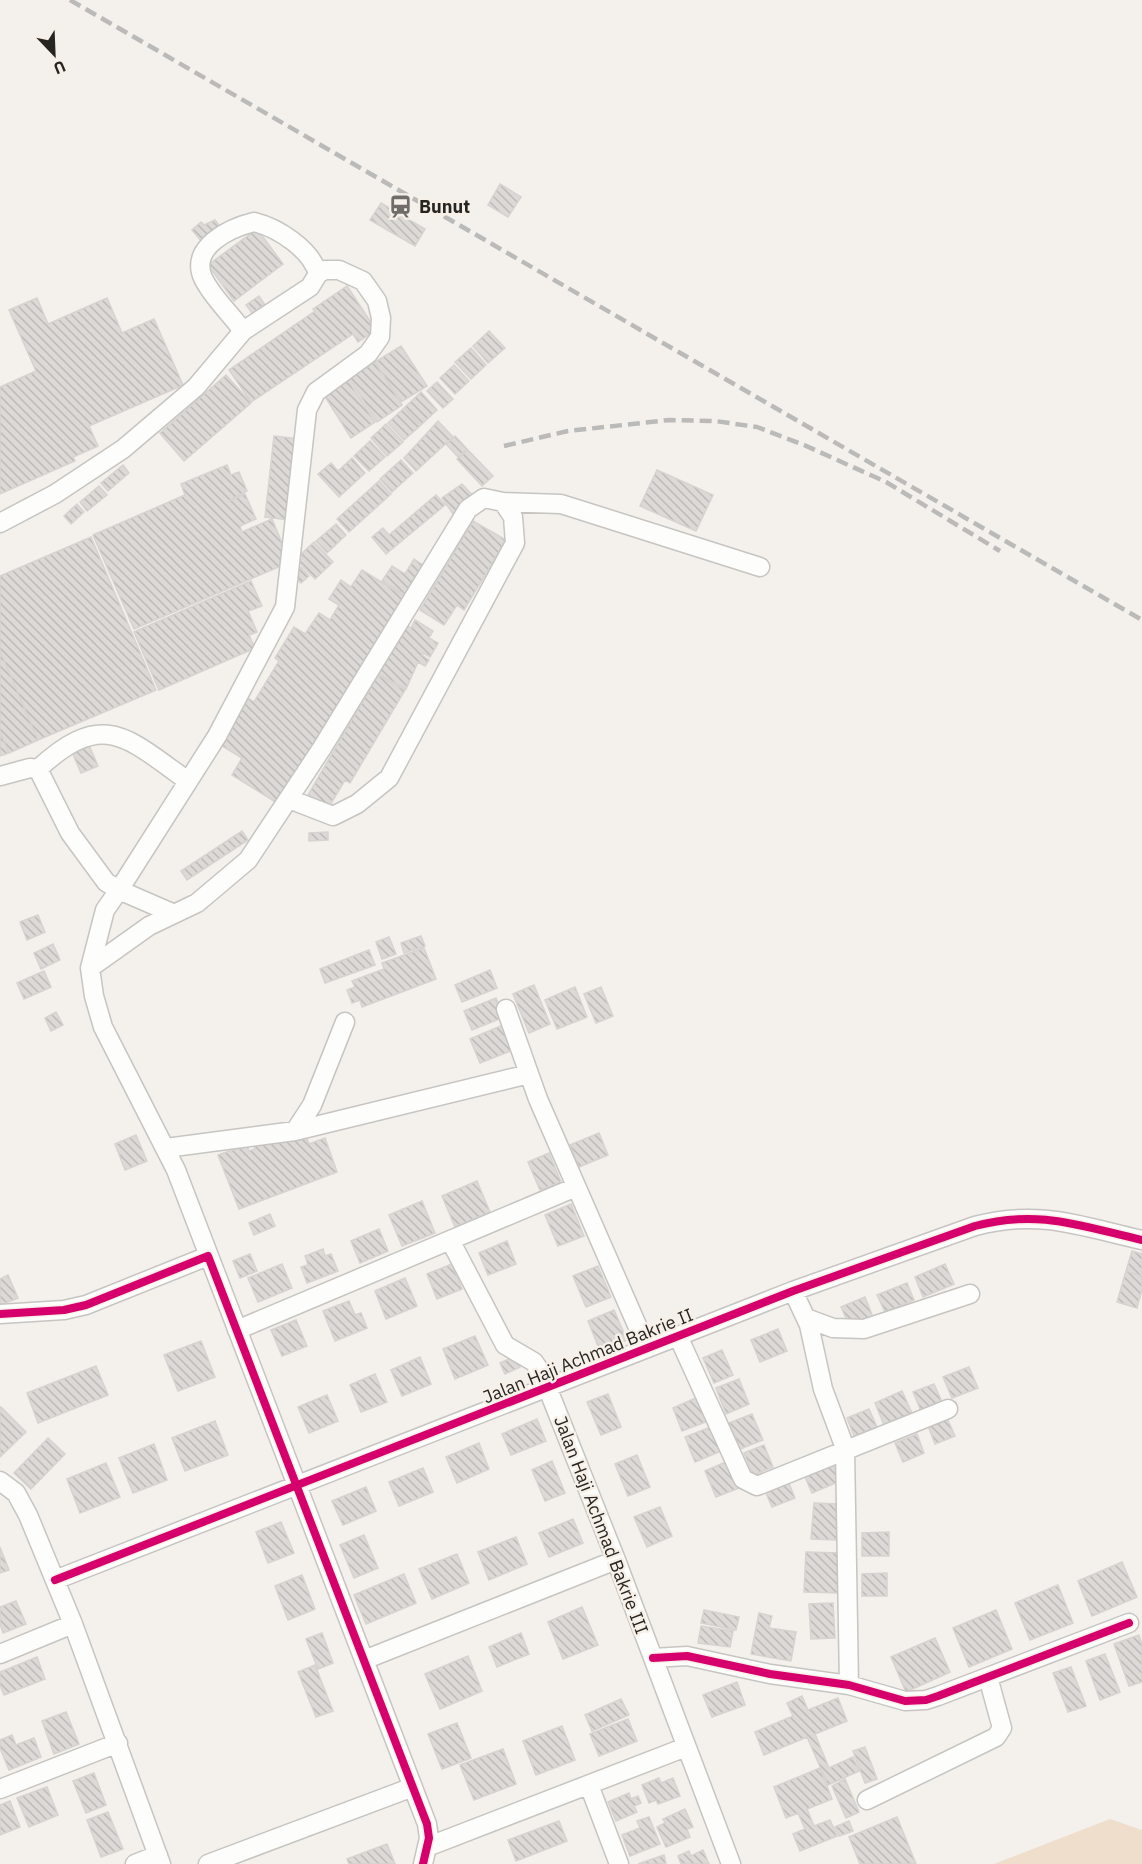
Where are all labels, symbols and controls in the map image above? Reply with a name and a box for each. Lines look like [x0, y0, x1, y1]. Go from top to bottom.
north arrow [24, 24, 84, 84]
text: U [51, 56, 69, 79]
station icon: Bunut [388, 194, 414, 220]
place label: Bunut [419, 195, 470, 218]
street label: Jalan Haji Achmad Bakrie II [479, 1303, 696, 1408]
street label: Jalan Haji Achmad Bakrie III [549, 1412, 654, 1637]

